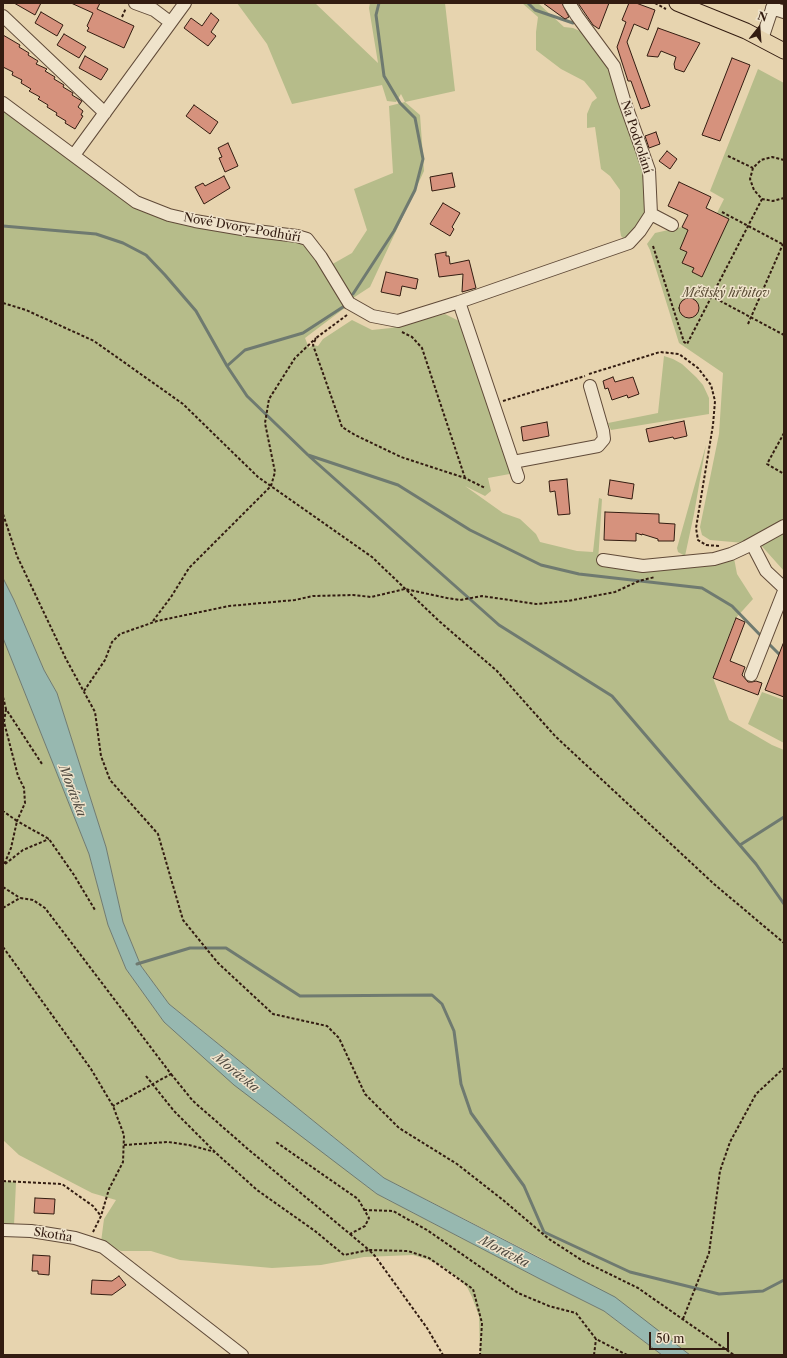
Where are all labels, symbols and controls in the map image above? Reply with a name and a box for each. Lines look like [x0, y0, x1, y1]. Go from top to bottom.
north arrow [739, 8, 779, 48]
text: N [756, 8, 769, 25]
street label: Na Podvolání [617, 99, 655, 175]
street label: Nové Dvory-Podhůří [182, 211, 302, 245]
park label: Městský hřbitov [683, 287, 769, 301]
water label: Morávka [55, 763, 89, 819]
water label: Morávka [210, 1050, 262, 1096]
street label: Skotňa [33, 1225, 73, 1245]
water label: Morávka [476, 1233, 532, 1271]
scale bar [651, 1324, 731, 1350]
text: 50 m [656, 1331, 685, 1346]

